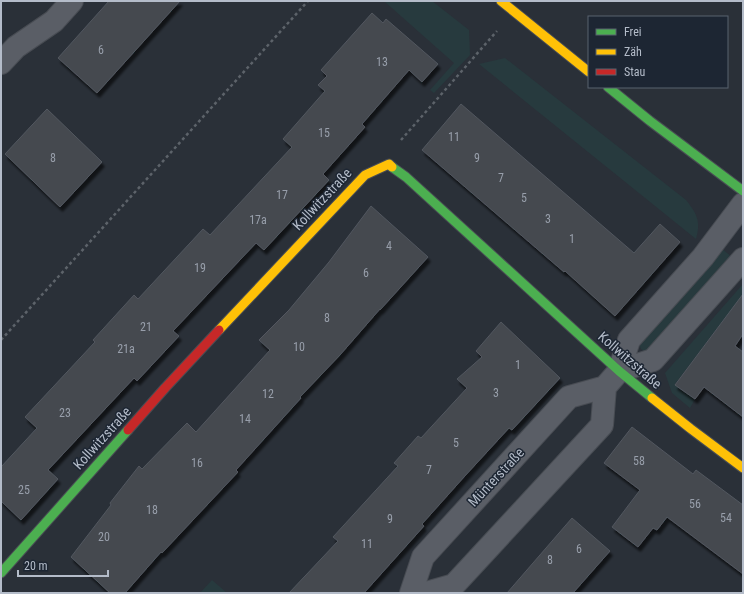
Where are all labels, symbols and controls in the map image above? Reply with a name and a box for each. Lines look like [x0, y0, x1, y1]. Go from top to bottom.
legend [588, 16, 728, 88]
text: Frei [624, 25, 642, 39]
house number: 6 [98, 43, 104, 57]
text: Zäh [624, 45, 642, 59]
house number: 13 [376, 55, 388, 69]
text: Stau [624, 65, 646, 79]
house number: 15 [318, 126, 330, 140]
house number: 11 [448, 130, 460, 144]
house number: 8 [50, 151, 56, 165]
house number: 9 [474, 151, 480, 165]
street label: Kollwitzstraße [289, 164, 355, 233]
house number: 7 [498, 171, 504, 185]
house number: 17 [276, 188, 288, 202]
house number: 5 [521, 191, 527, 205]
house number: 3 [545, 212, 551, 226]
house number: 17a [249, 213, 267, 227]
house number: 1 [569, 232, 575, 246]
house number: 4 [386, 239, 392, 253]
house number: 19 [194, 261, 206, 275]
house number: 6 [363, 266, 369, 280]
house number: 8 [324, 311, 330, 325]
house number: 21 [140, 320, 152, 334]
street label: Kollwitzstraße [595, 328, 665, 392]
house number: 10 [293, 340, 305, 354]
house number: 21a [117, 342, 135, 356]
house number: 1 [515, 358, 521, 372]
house number: 3 [493, 386, 499, 400]
house number: 12 [262, 387, 274, 401]
street label: Kollwitzstraße [70, 403, 135, 473]
house number: 23 [59, 406, 71, 420]
house number: 14 [239, 412, 251, 426]
house number: 5 [453, 436, 459, 450]
street label: Münterstraße [465, 444, 527, 510]
house number: 58 [633, 454, 645, 468]
house number: 16 [191, 456, 203, 470]
house number: 7 [426, 463, 432, 477]
house number: 25 [18, 483, 30, 497]
house number: 56 [689, 497, 701, 511]
house number: 18 [146, 503, 158, 517]
house number: 54 [720, 511, 732, 525]
house number: 9 [387, 512, 393, 526]
house number: 20 [98, 530, 110, 544]
house number: 11 [361, 537, 373, 551]
house number: 6 [576, 542, 582, 556]
scale bar [18, 552, 108, 578]
house number: 8 [547, 553, 553, 567]
text: 20 m [24, 559, 48, 573]

